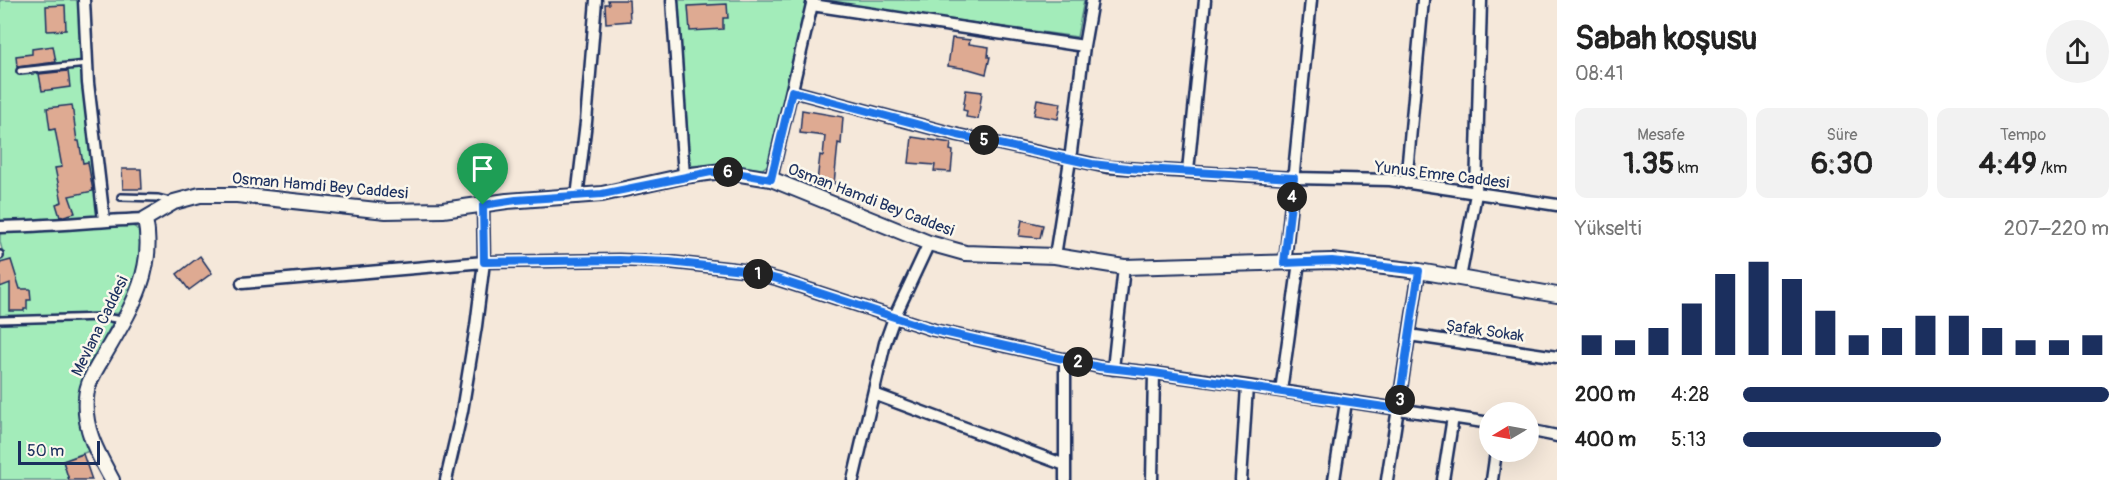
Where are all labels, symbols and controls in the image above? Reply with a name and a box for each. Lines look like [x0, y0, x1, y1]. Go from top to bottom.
text: Sabah koşusu [1575, 18, 1757, 59]
button: share [2046, 20, 2109, 83]
text: 08:41 [1575, 61, 1624, 86]
pin: 5 [969, 125, 999, 155]
text: Mesafe [1637, 125, 1685, 145]
text: Süre [1827, 125, 1857, 145]
text: Tempo [2000, 125, 2046, 145]
text: 5 [980, 130, 988, 150]
pin [457, 143, 508, 205]
text: 1.35 [1623, 145, 1674, 182]
text: 6:30 [1811, 145, 1873, 182]
text: 4:49 [1979, 145, 2037, 182]
icon: arrive [466, 152, 499, 185]
pin: 6 [713, 157, 743, 187]
street label: Yunus Emre Caddesi [1372, 157, 1511, 193]
text: km [1674, 158, 1699, 178]
text: /km [2037, 158, 2067, 178]
street label: Osman Hamdi Bey Caddesi [785, 159, 957, 241]
text: 6 [723, 162, 733, 182]
street label: Osman Hamdi Bey Caddesi [231, 168, 409, 204]
pin: 4 [1277, 182, 1307, 212]
text: 4 [1287, 187, 1297, 207]
text: Yükselti [1575, 216, 1642, 241]
text: 207–220 m [2004, 216, 2109, 241]
pin: 1 [743, 259, 773, 289]
text: 1 [755, 264, 761, 284]
street label: Mevlana Caddesi [67, 272, 133, 379]
street label: Şafak Sokak [1444, 316, 1526, 346]
pin: 2 [1063, 347, 1093, 377]
text: 2 [1074, 352, 1082, 372]
text: 200 m [1575, 382, 1636, 407]
text: 4:28 [1671, 382, 1709, 407]
pin: 3 [1385, 385, 1415, 415]
text: 3 [1396, 390, 1404, 410]
north arrow [1479, 402, 1539, 462]
map controls [1479, 402, 1539, 462]
text: 400 m [1575, 427, 1636, 452]
text: 5:13 [1671, 427, 1706, 452]
scale bar [18, 438, 100, 466]
text: 50 m [27, 441, 64, 461]

